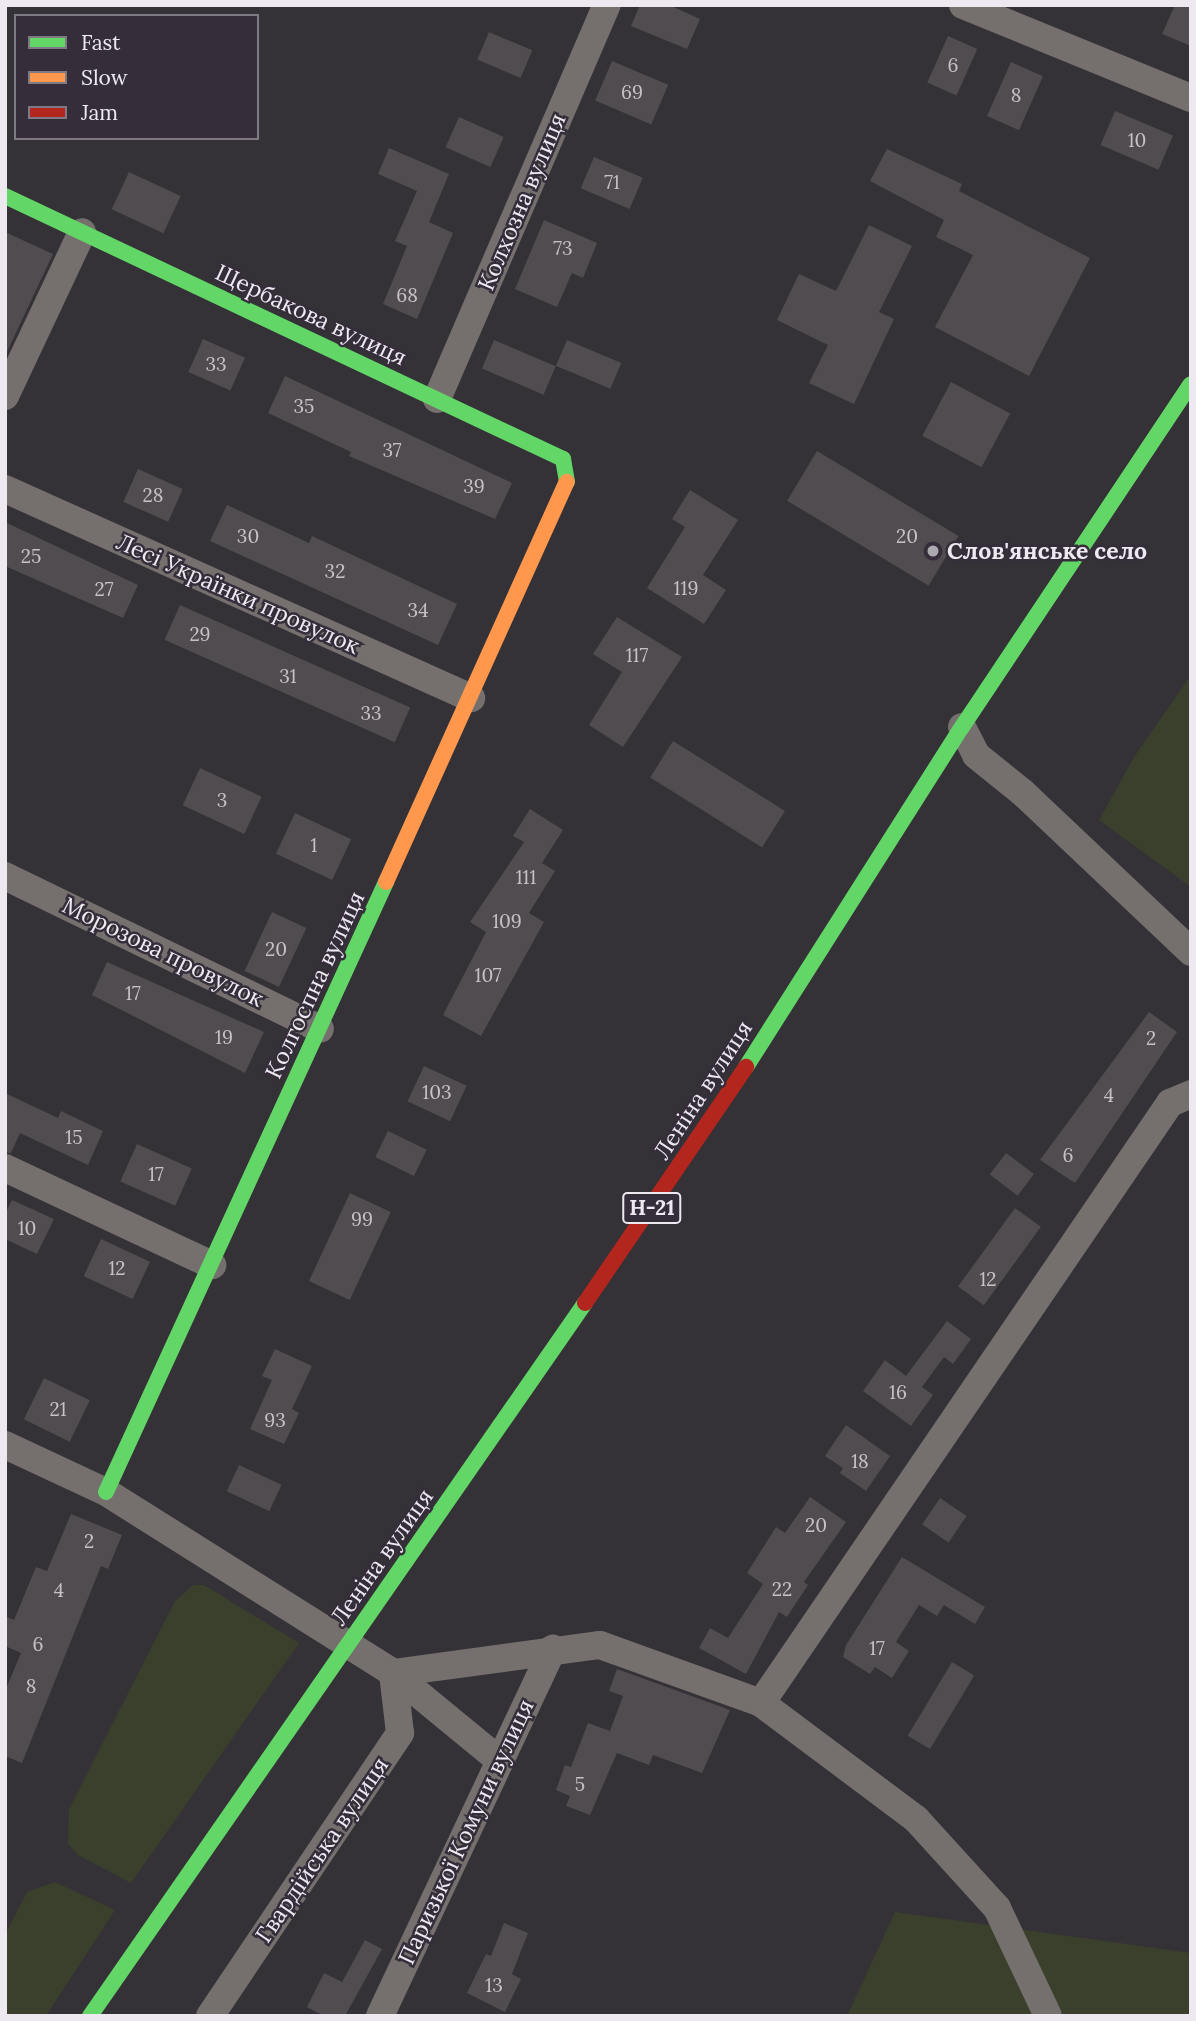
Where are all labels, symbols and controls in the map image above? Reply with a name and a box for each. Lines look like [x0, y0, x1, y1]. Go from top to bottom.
legend [14, 14, 259, 140]
text: Fast [81, 29, 120, 56]
house number: 6 [948, 55, 958, 77]
text: Slow [81, 64, 128, 91]
house number: 69 [621, 82, 643, 104]
house number: 8 [1011, 85, 1021, 107]
text: Jam [81, 99, 118, 126]
street label: Колхозна вулиця [472, 109, 572, 295]
house number: 10 [1128, 130, 1146, 152]
house number: 71 [604, 172, 620, 194]
house number: 73 [553, 238, 573, 260]
street label: Щербакова вулиця [211, 259, 411, 371]
house number: 68 [396, 285, 418, 307]
house number: 33 [205, 354, 227, 376]
house number: 35 [294, 396, 314, 418]
house number: 37 [383, 440, 401, 462]
house number: 39 [463, 476, 485, 498]
house number: 28 [143, 485, 163, 507]
house number: 30 [237, 526, 259, 548]
house number: 20 [896, 526, 918, 548]
street label: Лесі Українки провулок [112, 528, 364, 660]
place label: Слов'янське село [947, 537, 1147, 565]
marker: Слов'янське село [925, 543, 941, 559]
house number: 25 [21, 546, 41, 568]
house number: 32 [325, 561, 345, 583]
house number: 119 [674, 578, 698, 600]
house number: 27 [95, 579, 113, 601]
house number: 34 [408, 600, 428, 622]
house number: 29 [189, 624, 211, 646]
house number: 117 [626, 645, 648, 667]
house number: 31 [279, 666, 297, 688]
house number: 33 [360, 703, 382, 725]
house number: 3 [217, 790, 227, 812]
house number: 1 [311, 835, 317, 857]
house number: 111 [516, 867, 536, 889]
street label: Колгоспна вулиця [260, 887, 370, 1083]
street label: Морозова провулок [58, 891, 268, 1013]
house number: 109 [492, 911, 522, 933]
house number: 20 [265, 939, 287, 961]
house number: 107 [474, 965, 502, 987]
house number: 17 [125, 983, 141, 1005]
street label: Леніна вулиця [648, 1015, 758, 1165]
house number: 19 [215, 1027, 233, 1049]
house number: 2 [1146, 1028, 1156, 1050]
house number: 103 [422, 1082, 452, 1104]
house number: 4 [1104, 1085, 1114, 1107]
house number: 15 [65, 1127, 83, 1149]
house number: 6 [1063, 1145, 1073, 1167]
house number: 17 [148, 1164, 164, 1186]
road number: Н-21 [622, 1190, 682, 1226]
house number: 99 [351, 1209, 373, 1231]
house number: 10 [18, 1218, 36, 1240]
house number: 12 [108, 1258, 126, 1280]
house number: 12 [979, 1269, 997, 1291]
house number: 16 [889, 1382, 907, 1404]
house number: 21 [49, 1399, 67, 1421]
house number: 93 [264, 1410, 286, 1432]
house number: 18 [851, 1451, 869, 1473]
street label: Леніна вулиця [325, 1484, 439, 1630]
house number: 20 [805, 1515, 827, 1537]
house number: 2 [84, 1531, 94, 1553]
house number: 22 [772, 1579, 792, 1601]
house number: 4 [54, 1580, 64, 1602]
house number: 6 [33, 1634, 43, 1656]
house number: 17 [869, 1638, 885, 1660]
house number: 8 [26, 1676, 36, 1698]
street label: Паризької Комуни вулиця [392, 1695, 540, 1969]
street label: Гвардійська вулиця [250, 1752, 394, 1948]
house number: 5 [575, 1774, 585, 1796]
house number: 13 [485, 1975, 503, 1997]

